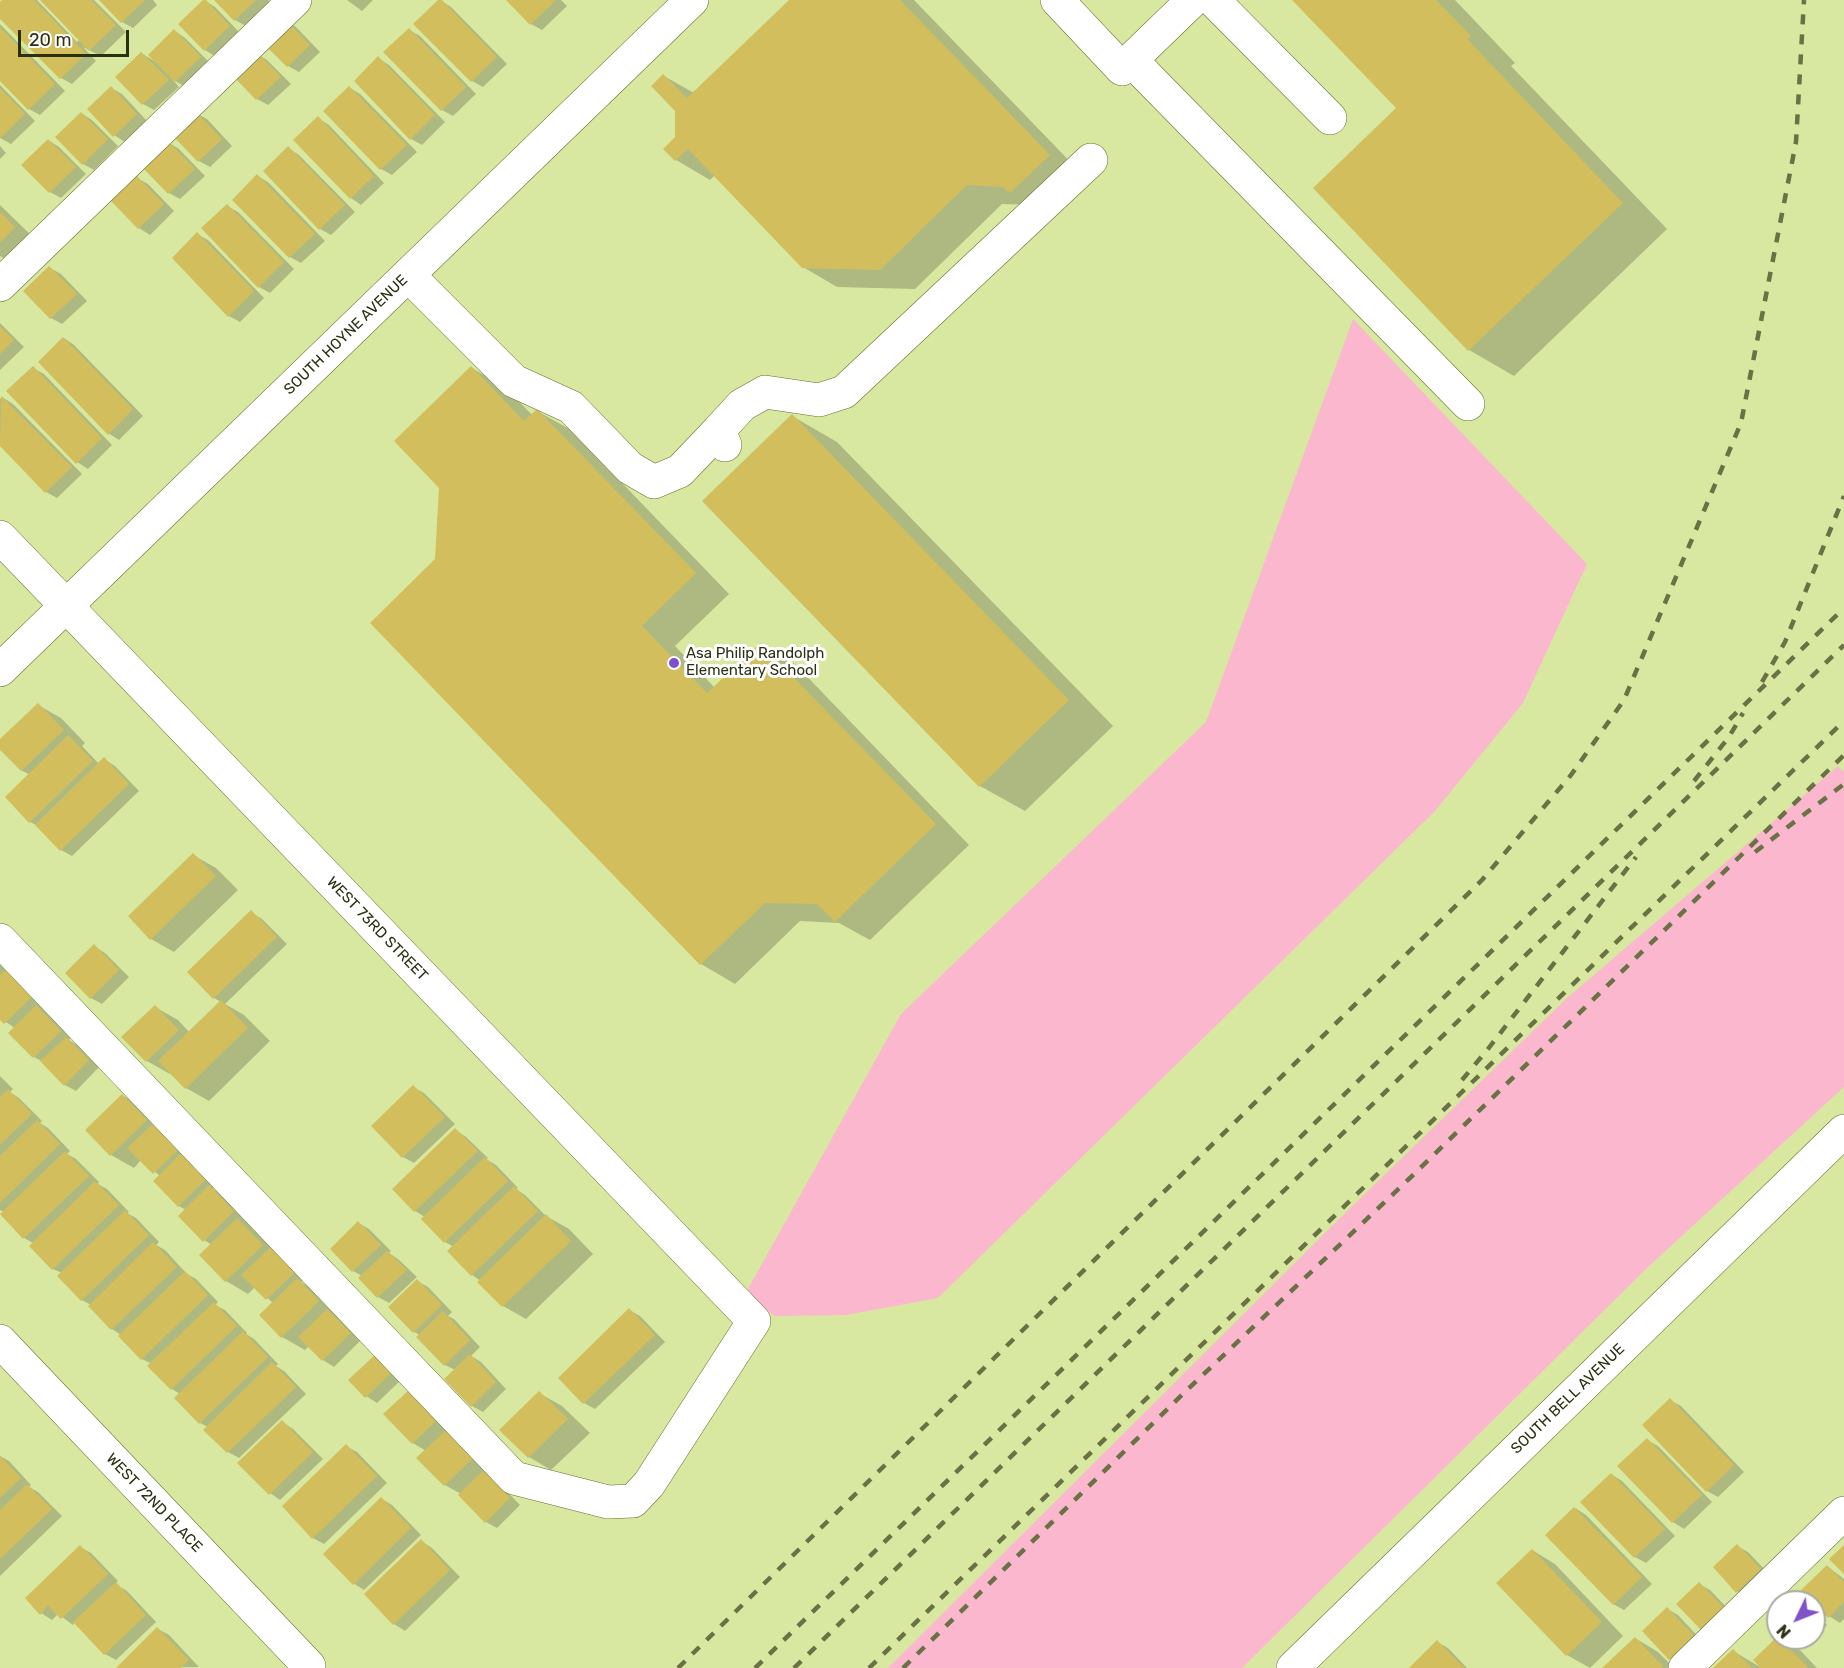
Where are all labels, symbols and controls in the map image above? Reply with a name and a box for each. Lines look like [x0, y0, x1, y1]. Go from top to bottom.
scale bar [21, 18, 132, 56]
text: 20 m [29, 29, 71, 51]
street label: SOUTH HOYNE AVENUE [281, 271, 411, 399]
place label: Asa Philip Randolph Elementary School [686, 645, 824, 680]
marker: Asa Philip Randolph Elementary School [667, 656, 681, 670]
street label: WEST 73RD STREET [323, 873, 431, 985]
street label: SOUTH BELL AVENUE [1507, 1340, 1629, 1458]
street label: WEST 72ND PLACE [102, 1450, 206, 1556]
north arrow [1766, 1590, 1826, 1650]
text: N [1773, 1621, 1795, 1642]

